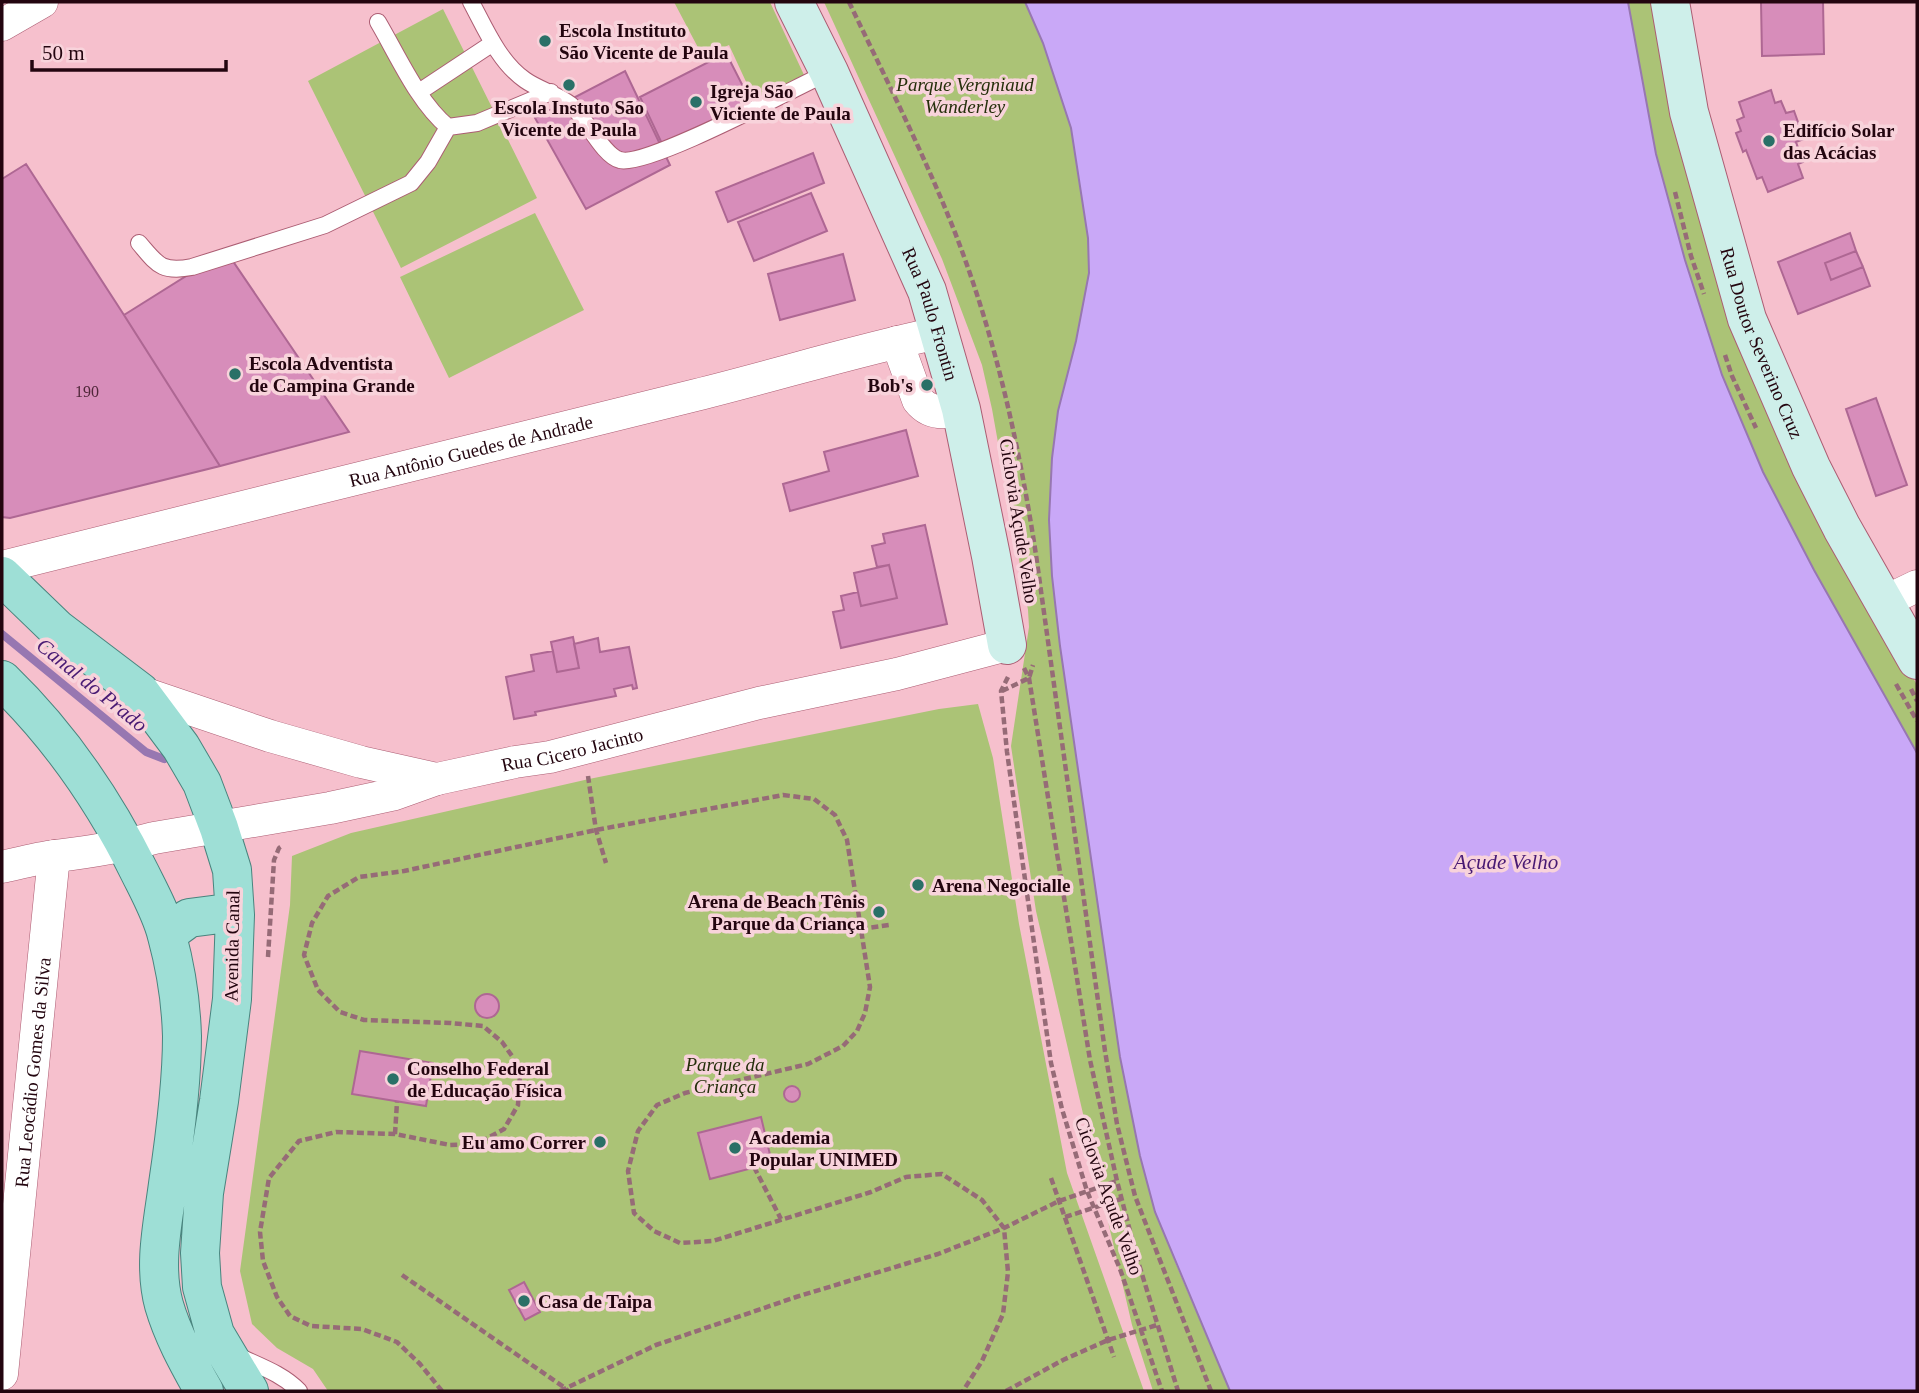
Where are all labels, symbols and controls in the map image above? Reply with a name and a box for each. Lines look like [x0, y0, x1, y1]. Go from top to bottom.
place label: Escola Instituto São Vicente de Paula [559, 20, 729, 63]
scale bar [32, 28, 226, 72]
marker: Escola Instituto São Vicente de Paula [537, 33, 553, 49]
text: 50 m [42, 41, 85, 65]
park label: Parque Vergniaud Wanderley [895, 74, 1034, 117]
marker: Escola Instuto São Vicente de Paula [561, 77, 577, 93]
place label: Igreja São Viciente de Paula [710, 81, 851, 124]
marker: Igreja São Viciente de Paula [688, 94, 704, 110]
place label: Escola Instuto São Vicente de Paula [494, 97, 644, 140]
place label: Edifício Solar das Acácias [1783, 120, 1895, 163]
marker: Edifício Solar das Acácias [1761, 133, 1777, 149]
street label: Rua Paulo Frontin [898, 244, 963, 383]
street label: Rua Doutor Severino Cruz [1717, 245, 1808, 442]
place label: Escola Adventista de Campina Grande [249, 353, 415, 396]
marker: Escola Adventista de Campina Grande [227, 366, 243, 382]
place label: Bob's [868, 375, 913, 396]
marker: Bob's [919, 377, 935, 393]
house number: 190 [75, 383, 99, 400]
street label: Rua Antônio Guedes de Andrade [347, 410, 595, 491]
street label: Ciclovia Açude Velho [996, 437, 1042, 605]
water label: Canal do Prado [32, 633, 152, 737]
street label: Rua Cicero Jacinto [499, 723, 645, 775]
water label: Açude Velho [1452, 850, 1558, 874]
place label: Arena Negocialle [932, 875, 1070, 896]
marker: Arena Negocialle [910, 877, 926, 893]
street label: Avenida Canal [221, 890, 243, 1002]
place label: Arena de Beach Tênis Parque da Criança [688, 891, 865, 934]
marker: Arena de Beach Tênis Parque da Criança [871, 904, 887, 920]
street label: Rua Leocádio Gomes da Silva [10, 956, 54, 1189]
park label: Parque da Criança [685, 1054, 764, 1097]
place label: Conselho Federal de Educação Física [407, 1058, 563, 1101]
marker: Conselho Federal de Educação Física [385, 1071, 401, 1087]
street label: Ciclovia Açude Velho [1071, 1114, 1147, 1278]
place label: Academia Popular UNIMED [749, 1127, 898, 1170]
place label: Eu amo Correr [462, 1132, 587, 1153]
marker: Eu amo Correr [592, 1134, 608, 1150]
marker: Academia Popular UNIMED [727, 1140, 743, 1156]
place label: Casa de Taipa [538, 1291, 653, 1312]
marker: Casa de Taipa [516, 1293, 532, 1309]

